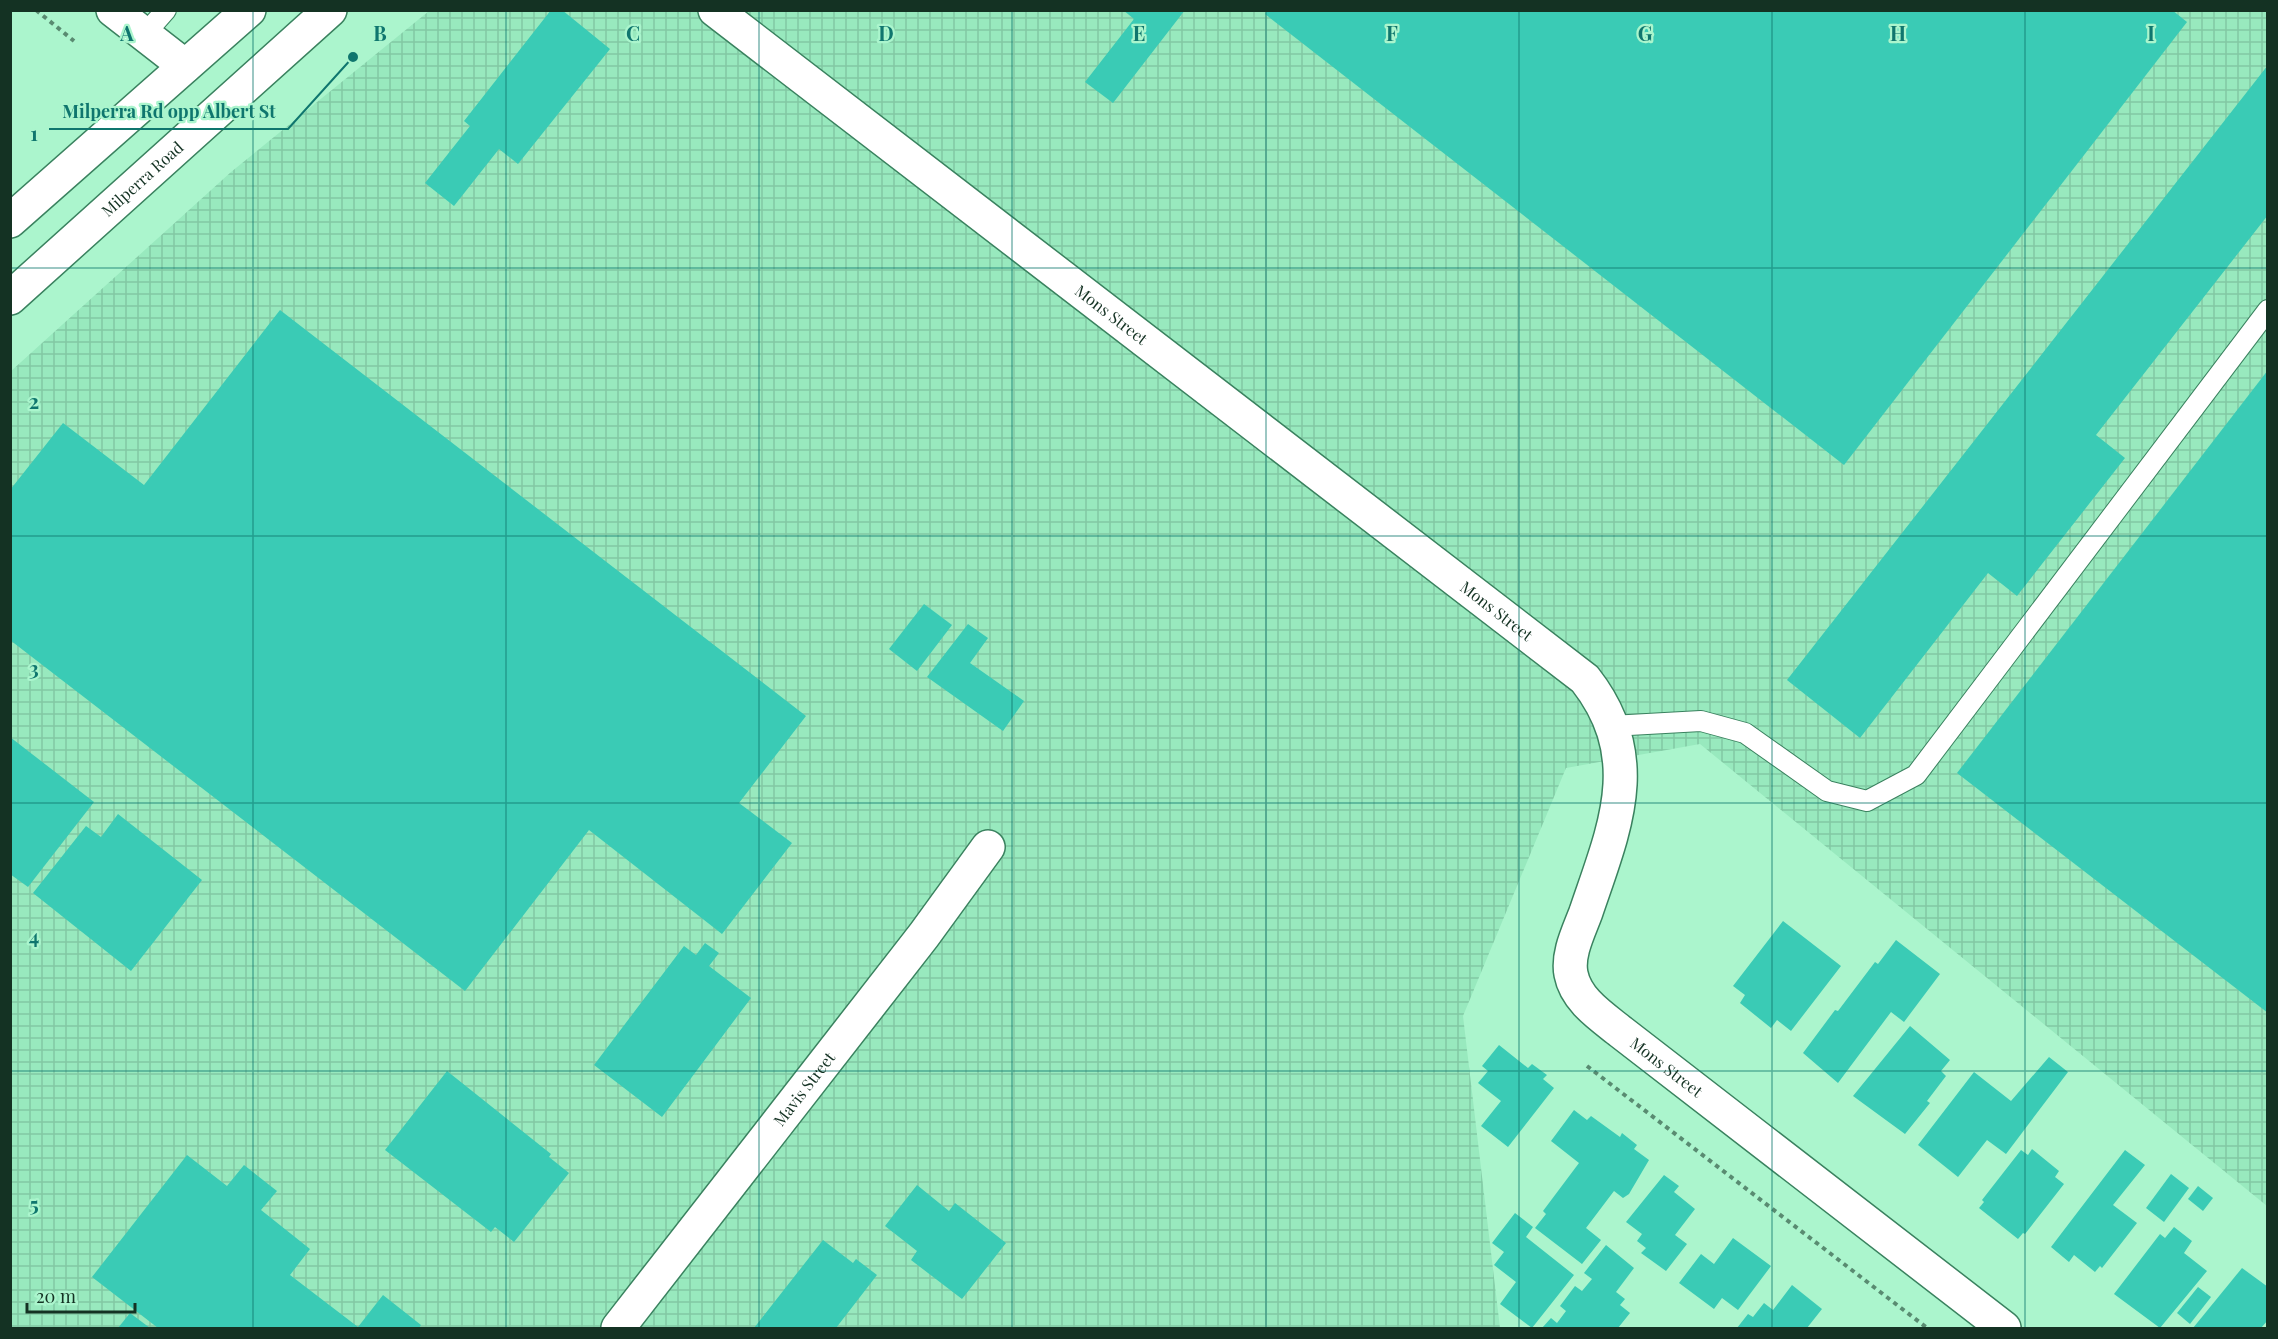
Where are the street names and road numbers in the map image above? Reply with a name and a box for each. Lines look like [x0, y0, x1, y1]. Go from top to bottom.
street label: Milperra Road [97, 136, 187, 221]
street label: Mons Street [1071, 280, 1152, 349]
street label: Mons Street [1456, 576, 1538, 645]
street label: Mons Street [1626, 1032, 1708, 1102]
street label: Mavis Street [768, 1047, 839, 1130]

